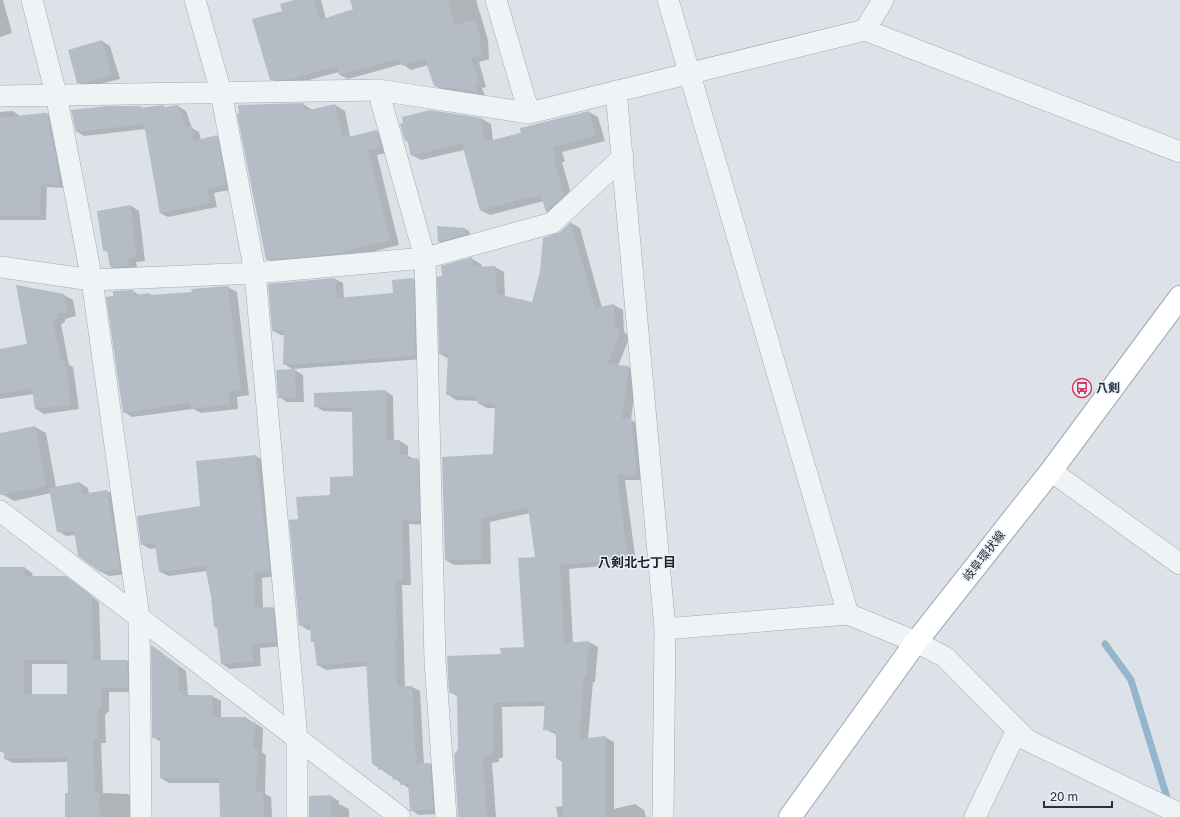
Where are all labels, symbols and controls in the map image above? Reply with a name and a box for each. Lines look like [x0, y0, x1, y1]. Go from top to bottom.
bus stop icon: 八剣 [1071, 377, 1093, 399]
place label: 八剣 [1096, 380, 1120, 395]
street label: 岐阜環状線 [959, 527, 1008, 584]
district label: 八剣北七丁目 [598, 554, 676, 570]
scale bar [1044, 783, 1112, 809]
text: 20 m [1050, 789, 1078, 804]

